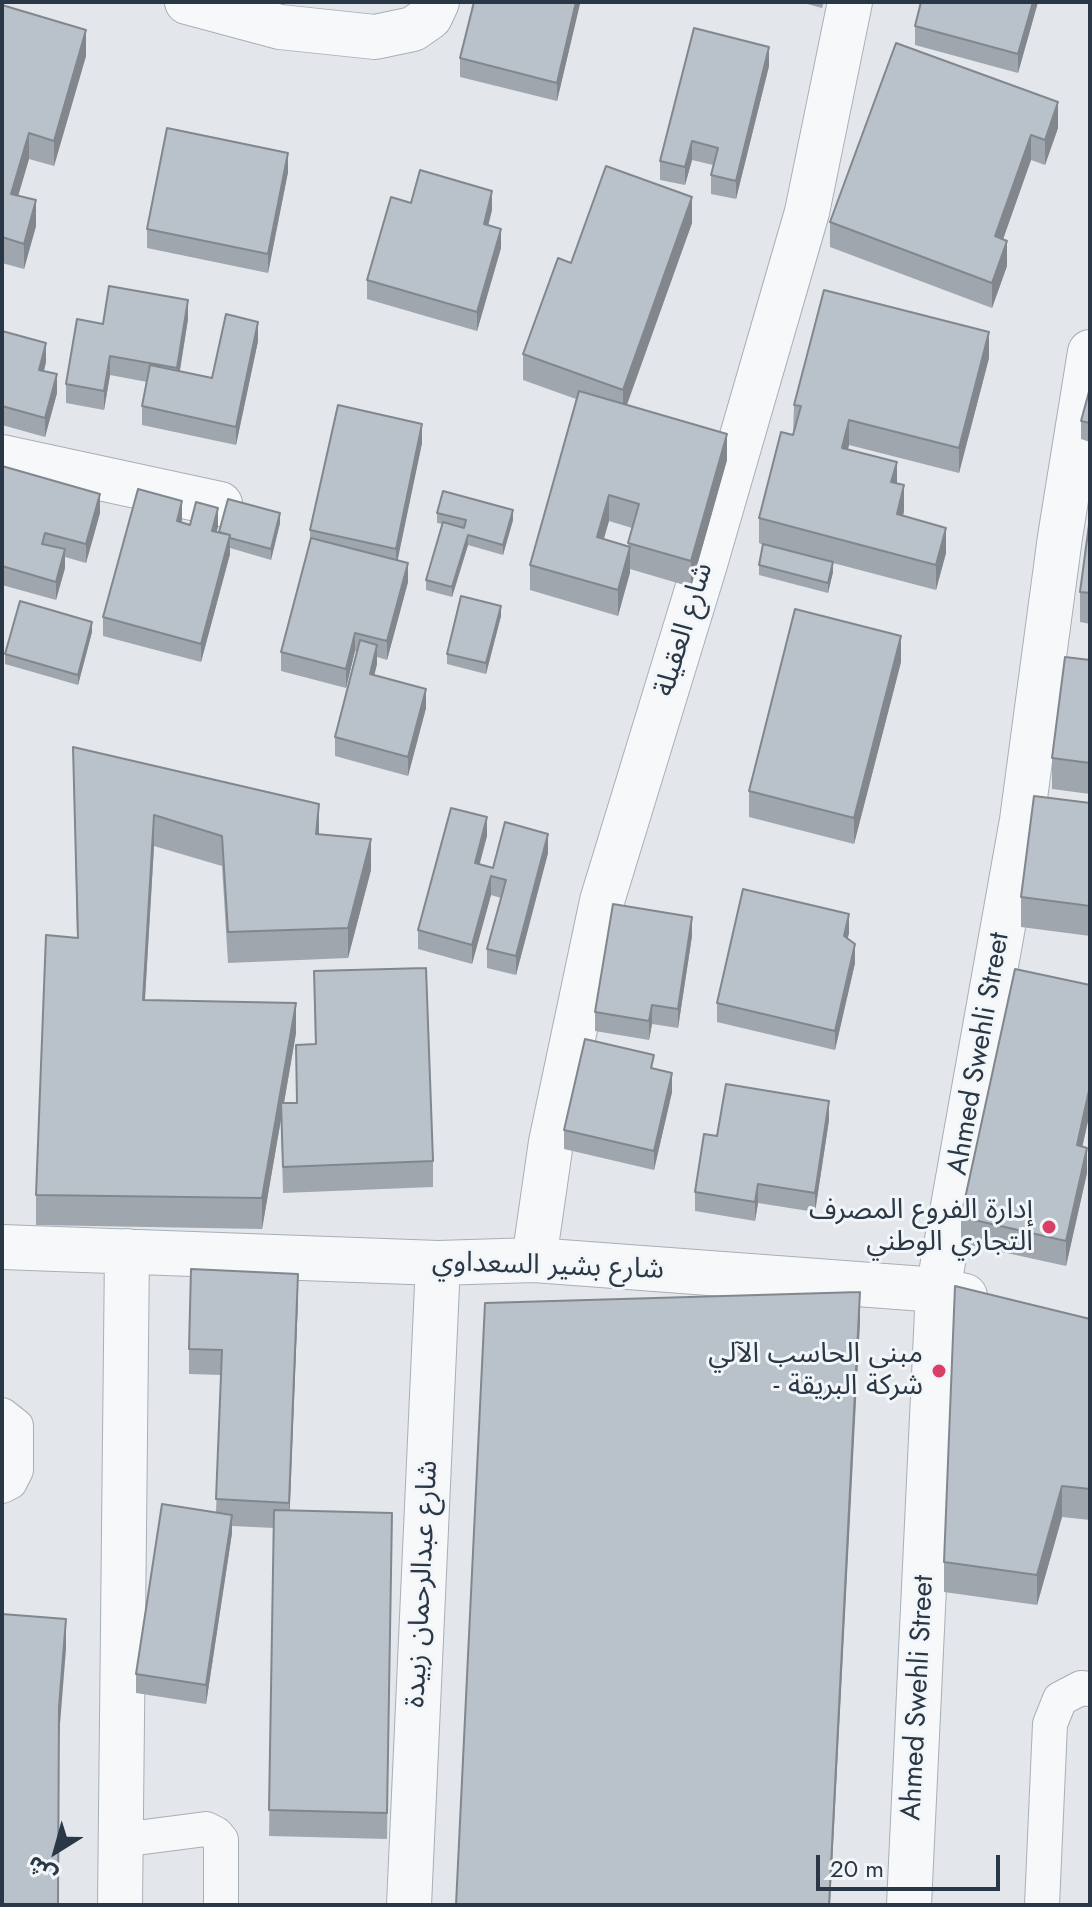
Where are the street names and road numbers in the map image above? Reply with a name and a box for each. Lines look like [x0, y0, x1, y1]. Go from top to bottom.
street label: شارع العقيلة [649, 559, 721, 701]
street label: Ahmed Swehli Street [942, 930, 1018, 1178]
street label: شارع بشير السعداوي [432, 1246, 664, 1288]
street label: شارع عبدالرحمان زبيدة [400, 1460, 446, 1708]
street label: Ahmed Swehli Street [896, 1574, 942, 1822]

